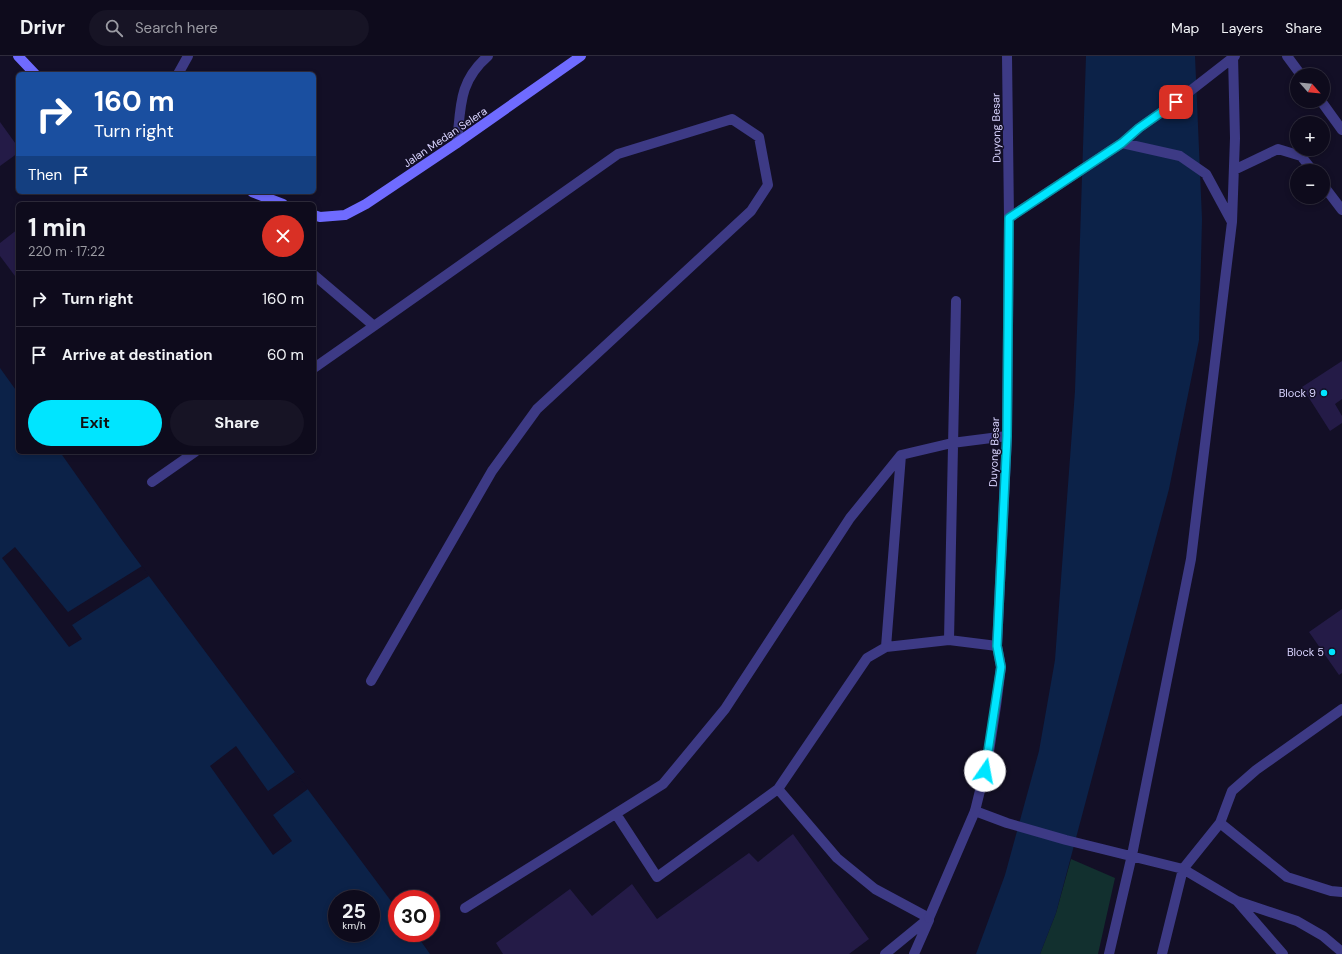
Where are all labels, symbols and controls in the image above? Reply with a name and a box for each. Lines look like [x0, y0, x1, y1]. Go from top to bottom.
search box [89, 10, 369, 46]
text: Drivr [20, 15, 65, 40]
icon: search [103, 17, 125, 39]
text: Search here [135, 18, 218, 38]
text: Map [1171, 19, 1199, 37]
text: Layers [1221, 19, 1263, 37]
text: Share [1285, 19, 1322, 37]
north arrow [1290, 68, 1330, 108]
map controls [1290, 68, 1330, 204]
text: 160 m [94, 83, 175, 120]
pin [1159, 85, 1193, 119]
icon: right [28, 88, 80, 140]
icon: arrive [1165, 91, 1187, 113]
street label: Duyong Besar [988, 93, 1004, 163]
street label: Jalan Medan Selera [400, 104, 490, 170]
button: + [1290, 116, 1330, 156]
text: Turn right [94, 119, 174, 143]
icon: arrive [70, 164, 92, 186]
button: − [1290, 164, 1330, 204]
text: Then [28, 165, 62, 185]
text: 1 min [28, 212, 86, 243]
button: close [262, 215, 304, 257]
text: 220 m · 17:22 [28, 243, 105, 260]
icon: right [28, 288, 50, 310]
text: Turn right [62, 289, 133, 309]
text: 160 m [262, 289, 304, 309]
icon: arrive [28, 344, 50, 366]
text: Arrive at destination [62, 345, 213, 365]
text: 60 m [267, 345, 304, 365]
place label: Block 9 [1279, 386, 1316, 400]
marker: Block 9 [1319, 388, 1329, 398]
button: Exit [28, 400, 162, 446]
button: Share [170, 400, 304, 446]
street label: Duyong Besar [986, 417, 1002, 487]
place label: Block 5 [1287, 645, 1324, 659]
marker: Block 5 [1327, 647, 1337, 657]
position arrow [964, 750, 1006, 792]
speed limit sign: 30 [388, 890, 440, 942]
text: 25 [342, 898, 366, 924]
text: km/h [342, 919, 366, 932]

